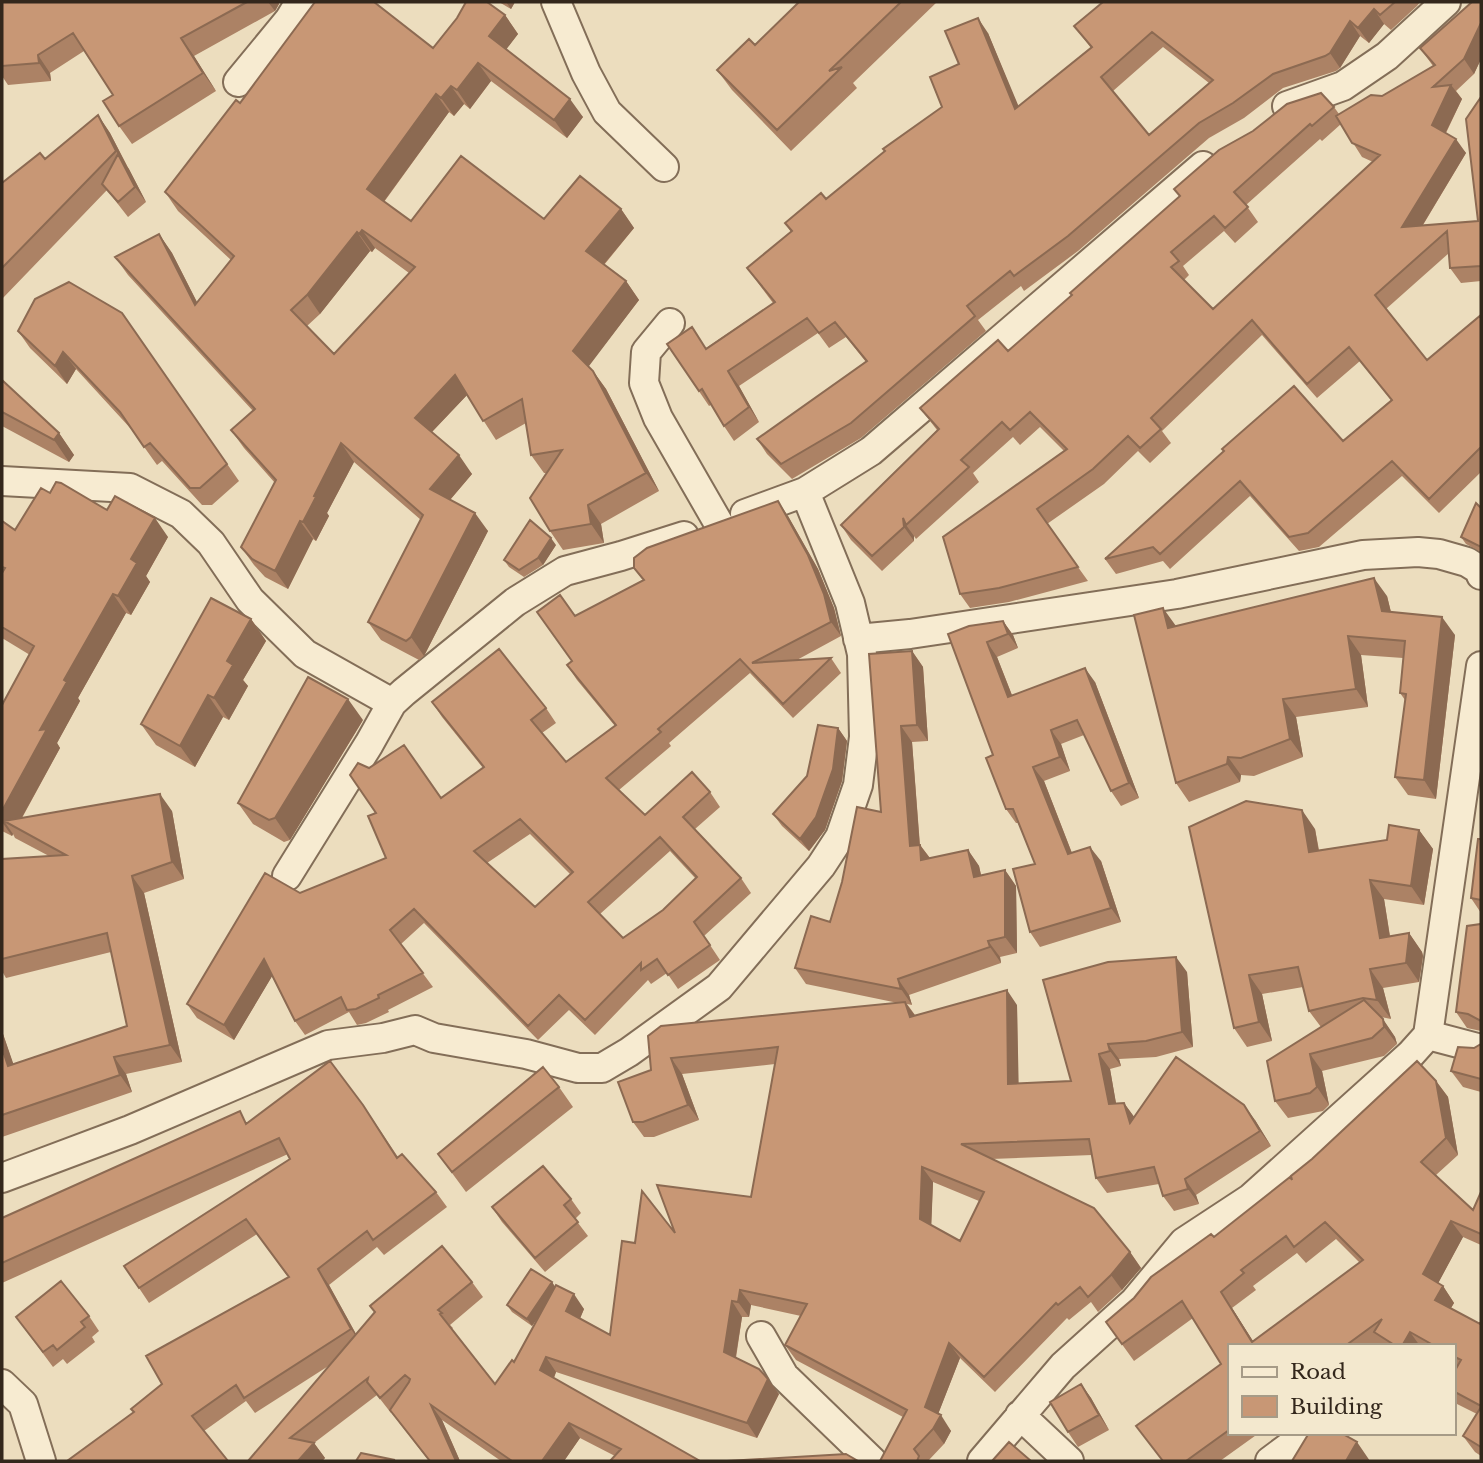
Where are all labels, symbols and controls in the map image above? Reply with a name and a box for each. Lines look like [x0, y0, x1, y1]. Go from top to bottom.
legend [1228, 1344, 1455, 1435]
text: Road [1290, 1359, 1346, 1385]
text: Building [1290, 1394, 1383, 1420]

